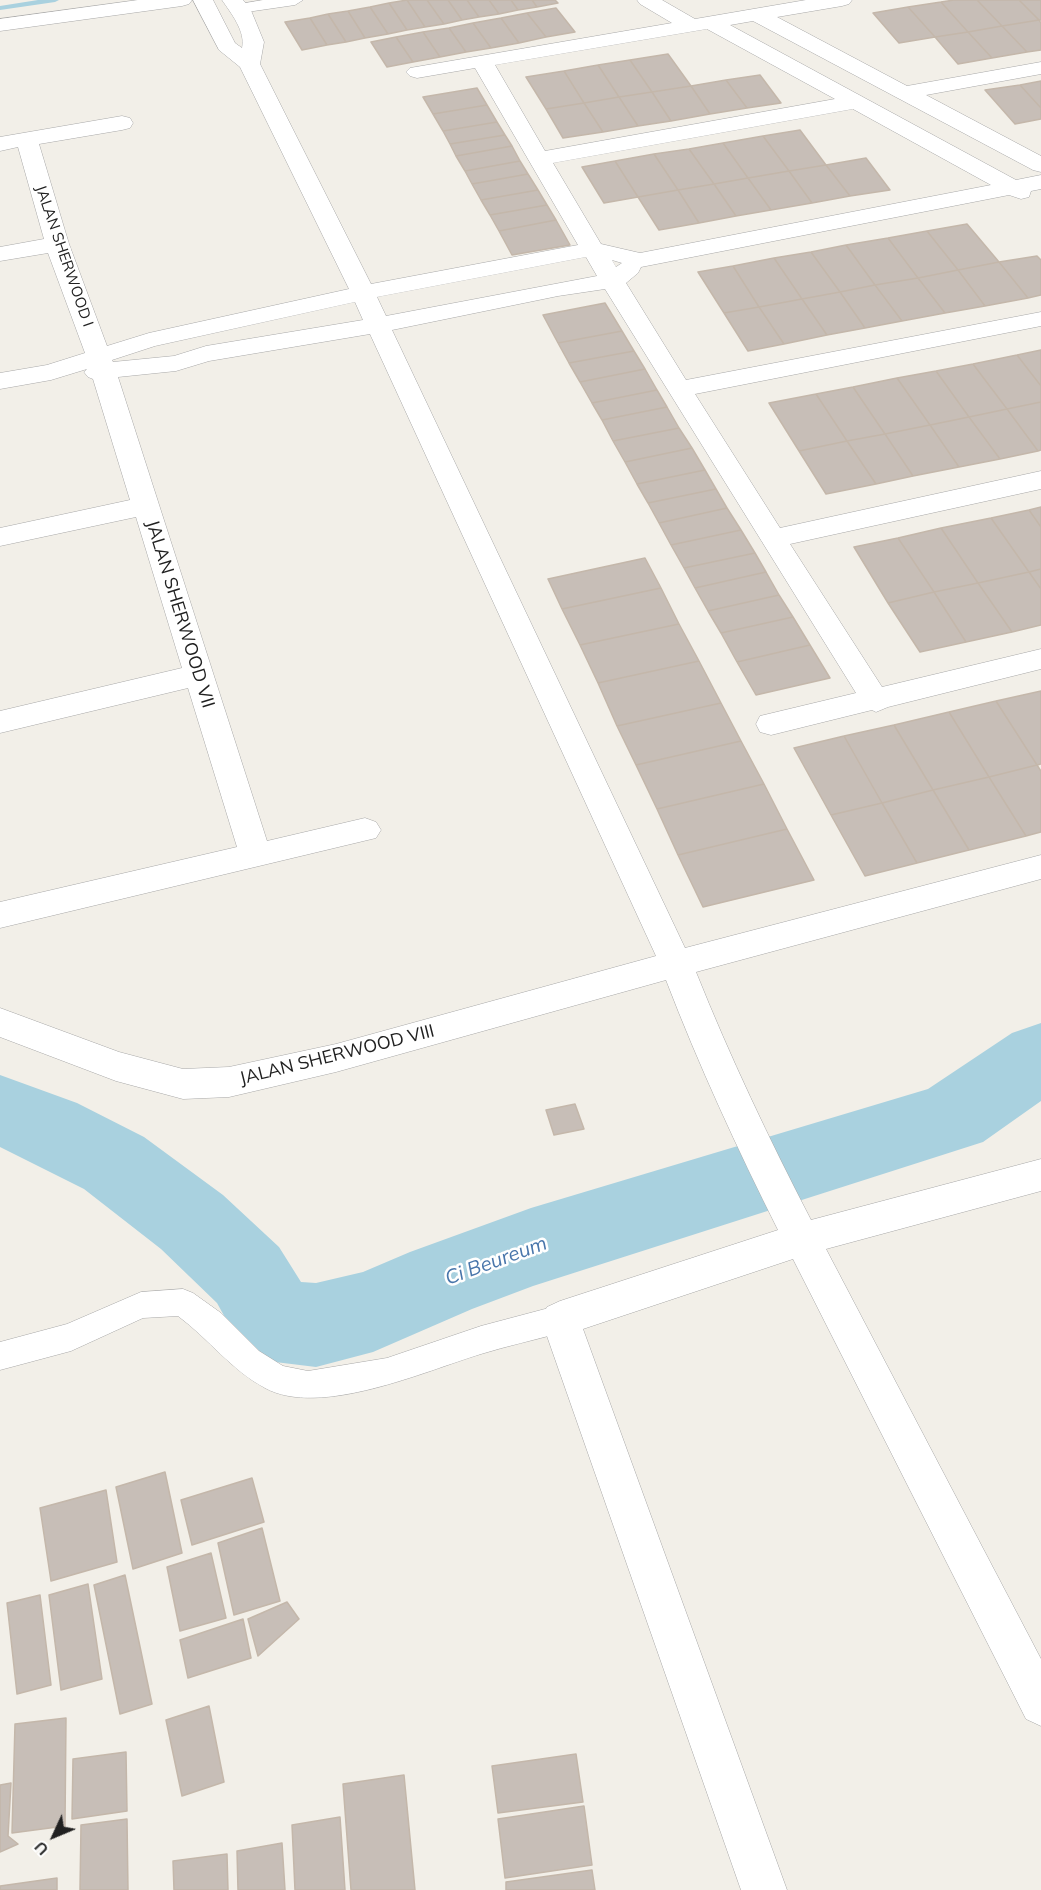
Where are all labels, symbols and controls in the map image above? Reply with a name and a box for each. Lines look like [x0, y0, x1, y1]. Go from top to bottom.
street label: JALAN SHERWOOD I [31, 183, 97, 329]
street label: JALAN SHERWOOD VII [141, 517, 219, 711]
street label: JALAN SHERWOOD VIII [237, 1020, 437, 1090]
water label: Ci Beureum [442, 1231, 550, 1291]
north arrow [24, 1806, 84, 1866]
text: U [30, 1837, 52, 1860]

